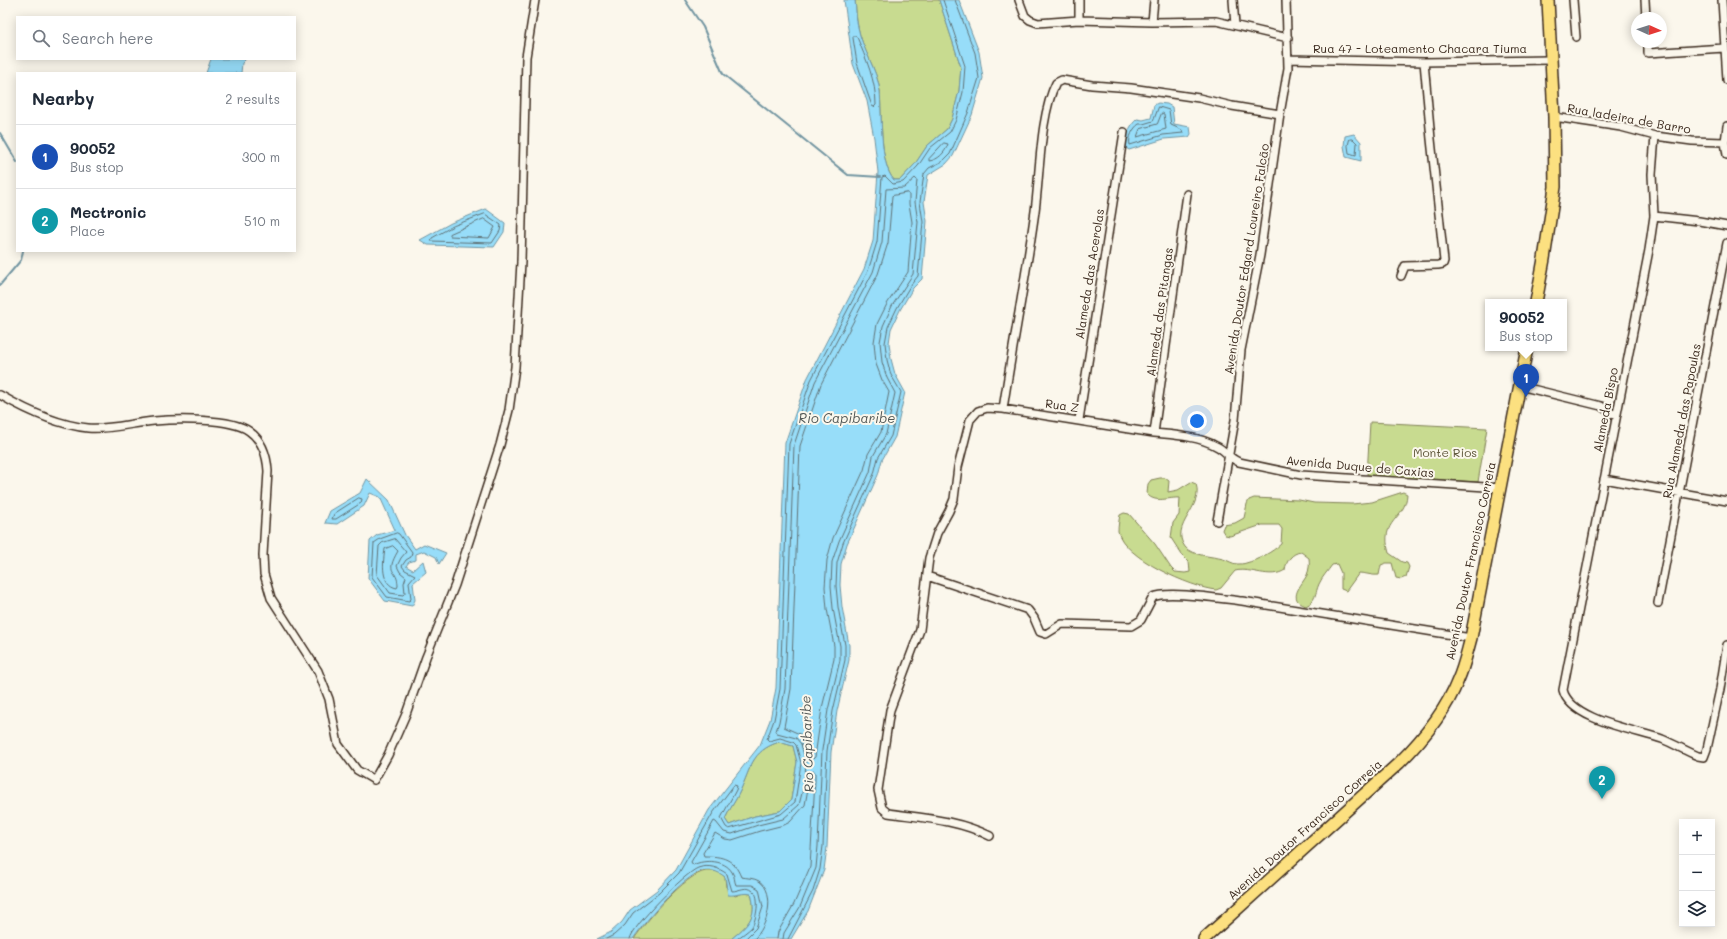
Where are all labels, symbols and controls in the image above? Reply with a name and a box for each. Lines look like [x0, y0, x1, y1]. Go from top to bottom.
north arrow [1631, 12, 1667, 48]
search box [16, 16, 296, 60]
icon: search [30, 27, 52, 49]
text: Search here [62, 28, 153, 48]
street label: Rua 47 - Loteamento Chacara Tiuma [1313, 40, 1527, 56]
text: Nearby [32, 87, 94, 109]
text: 2 results [225, 90, 280, 107]
street label: Rua ladeira de Barro [1566, 99, 1692, 137]
text: 90052 [70, 138, 115, 158]
street label: Avenida Doutor Edgard Loureiro Falcão [1220, 142, 1272, 375]
text: 1 [42, 148, 48, 165]
text: 300 m [242, 148, 280, 165]
text: Bus stop [70, 158, 123, 175]
text: Mectronic [70, 202, 146, 222]
street label: Alameda das Acerolas [1071, 207, 1107, 340]
text: 2 [41, 212, 49, 229]
text: 510 m [244, 212, 280, 229]
text: Place [70, 222, 105, 239]
street label: Alameda das Pitangas [1142, 246, 1176, 377]
popup [1485, 299, 1567, 351]
text: 90052 [1499, 307, 1545, 327]
text: Bus stop [1499, 327, 1553, 344]
street label: Rua Alameda das Papoulas [1658, 342, 1704, 500]
pin: 1 [1513, 364, 1539, 397]
street label: Alameda Bispo [1589, 366, 1621, 454]
street label: Rua Z [1044, 395, 1080, 415]
water label: Rio Capibaribe [799, 409, 895, 426]
your location [1187, 411, 1207, 431]
park label: Monte Rios [1413, 444, 1477, 460]
street label: Avenida Duque de Caxias [1285, 452, 1435, 480]
street label: Avenida Doutor Francisco Correia [1441, 460, 1499, 661]
water label: Rio Capibaribe [796, 695, 817, 793]
street label: Avenida Doutor Francisco Correia [1224, 756, 1385, 903]
pin: 2 [1589, 766, 1615, 799]
map controls [1679, 819, 1715, 927]
button: + [1679, 819, 1715, 855]
button: − [1679, 855, 1715, 891]
button: layers [1679, 891, 1715, 927]

